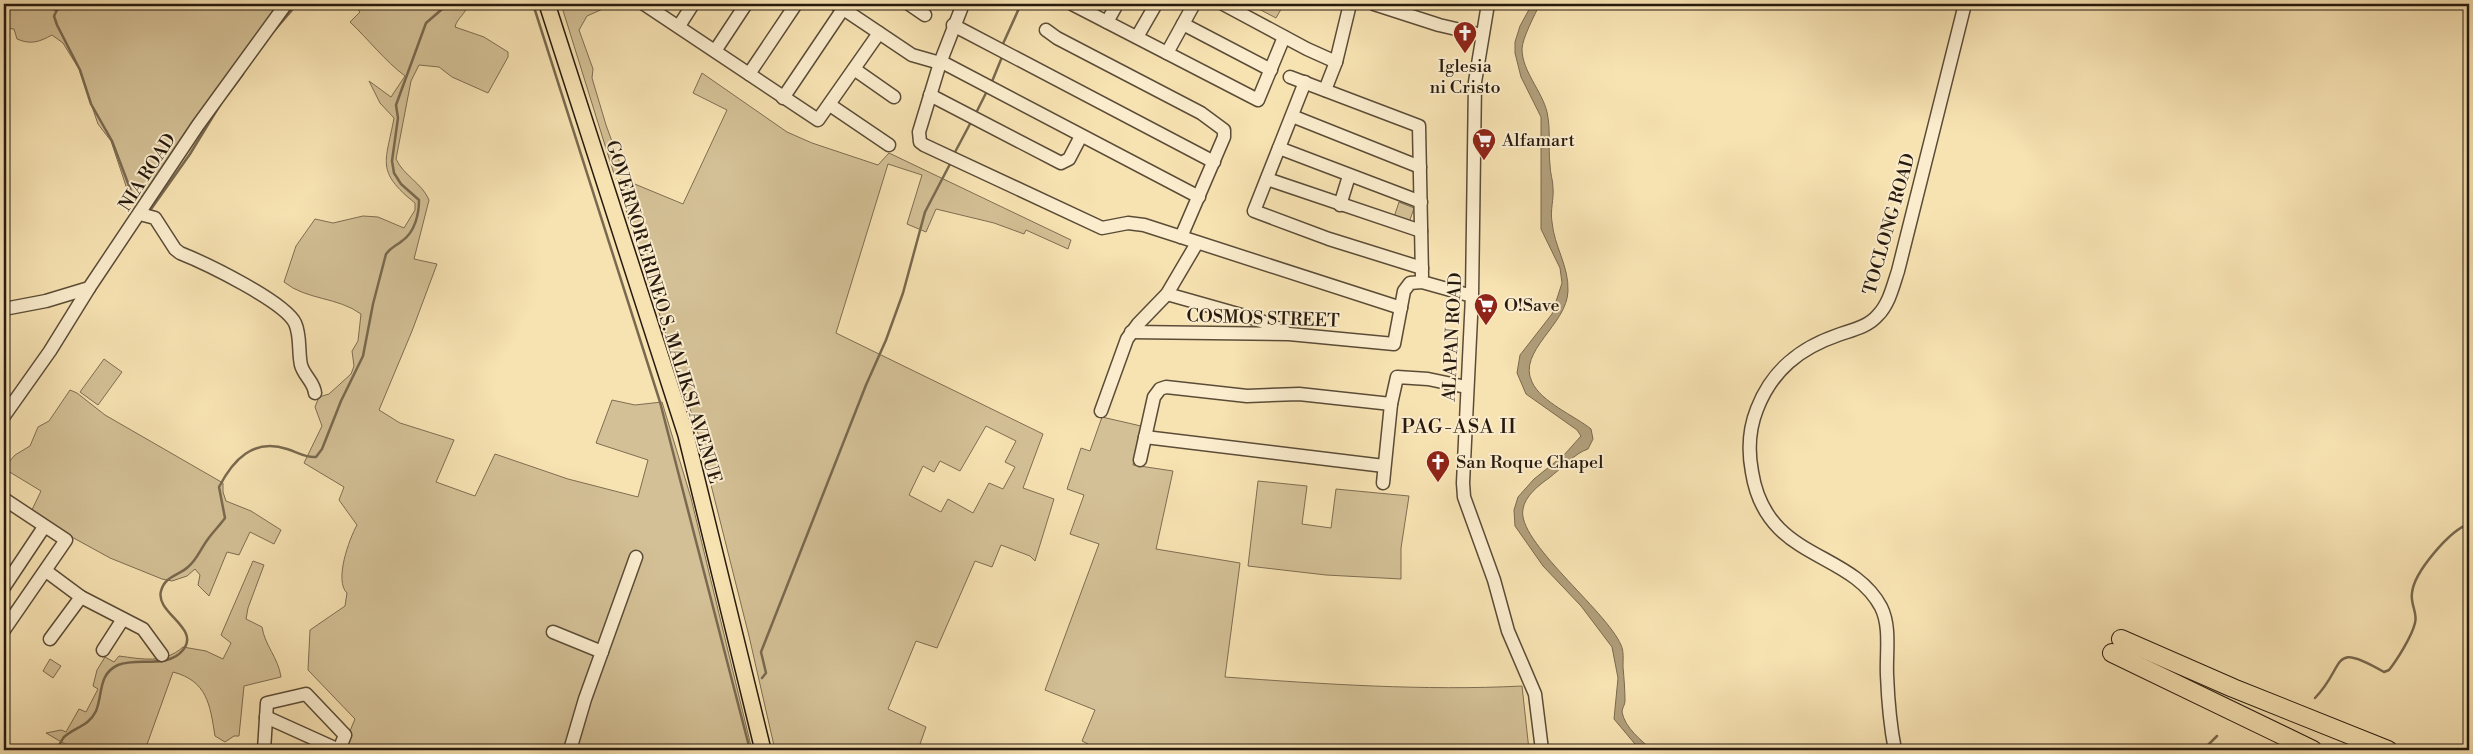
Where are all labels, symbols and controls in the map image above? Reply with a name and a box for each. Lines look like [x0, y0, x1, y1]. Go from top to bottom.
church icon: Iglesia ni Cristo [1452, 20, 1478, 54]
place label: Iglesia ni Cristo [1429, 55, 1501, 99]
supermarket icon: Alfamart [1471, 127, 1497, 161]
street label: NIA ROAD [114, 129, 181, 215]
place label: Alfamart [1501, 129, 1575, 152]
street label: GOVERNOR ERINEO S. MALIKSI AVENUE [600, 138, 727, 486]
street label: TOCLONG ROAD [1858, 151, 1921, 298]
street label: ALAPAN ROAD [1438, 272, 1467, 403]
supermarket icon: O!Save [1473, 292, 1499, 326]
place label: O!Save [1504, 294, 1560, 317]
street label: COSMOS STREET [1186, 304, 1340, 333]
district label: PAG-ASA II [1401, 415, 1517, 440]
church icon: San Roque Chapel [1425, 449, 1451, 483]
place label: San Roque Chapel [1456, 451, 1604, 474]

